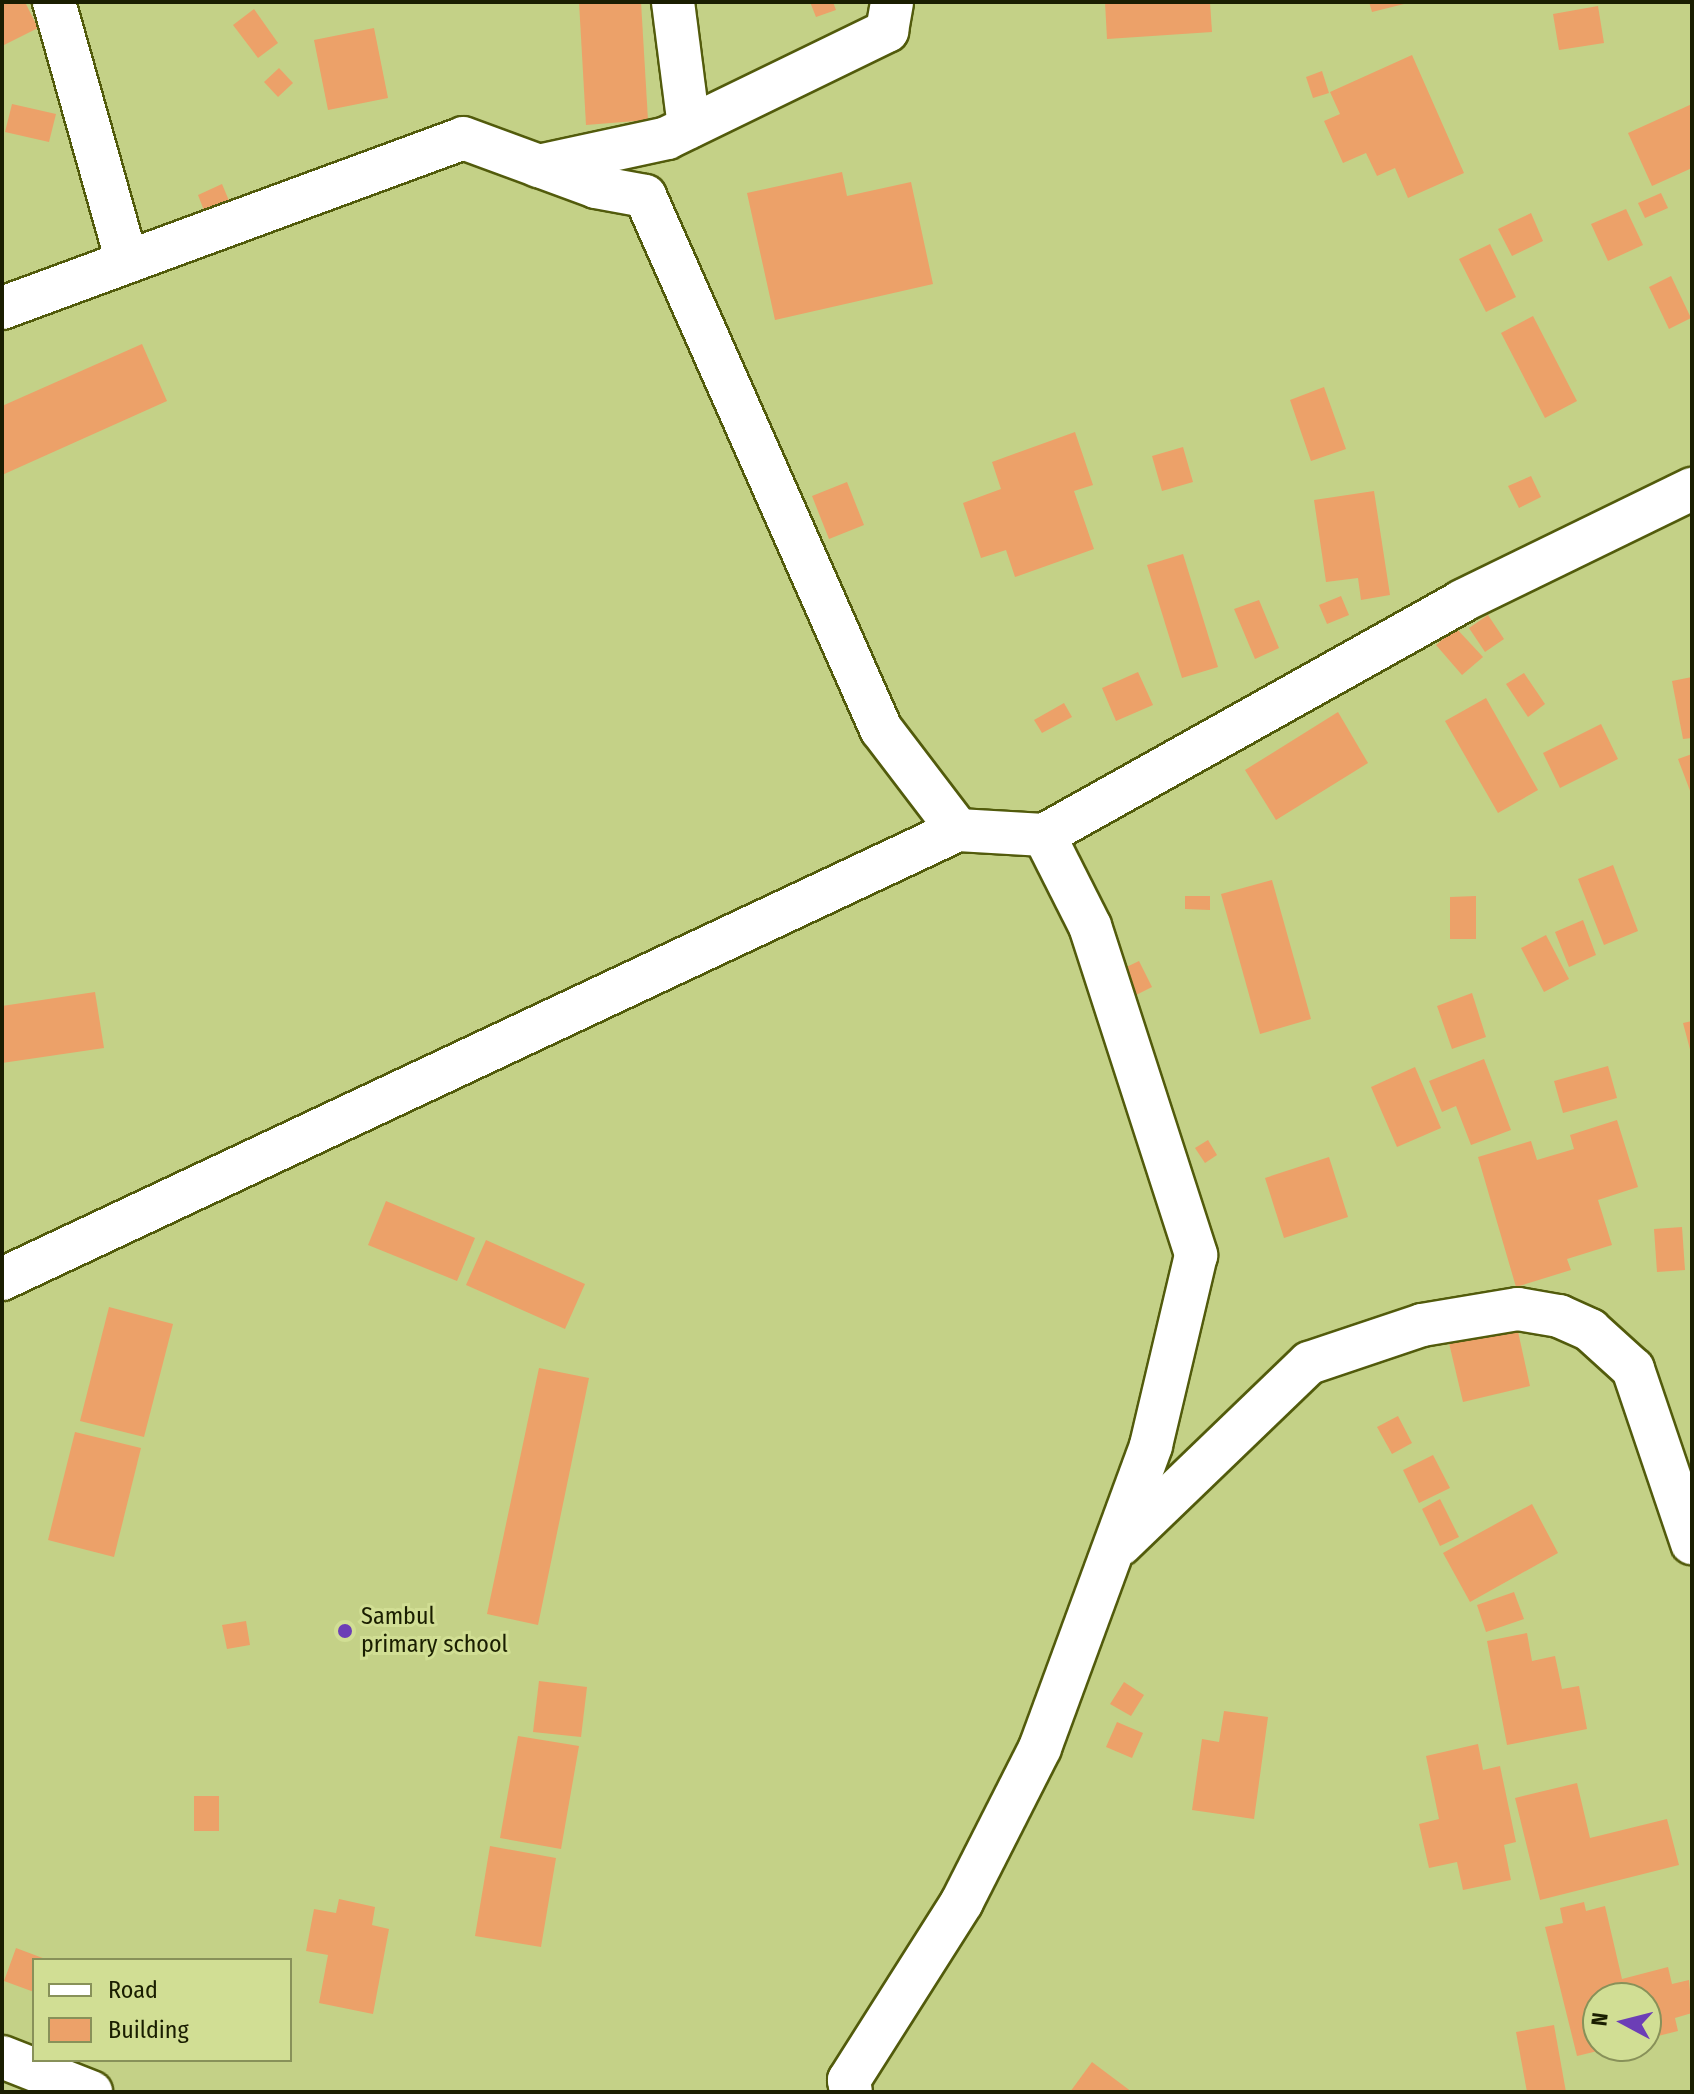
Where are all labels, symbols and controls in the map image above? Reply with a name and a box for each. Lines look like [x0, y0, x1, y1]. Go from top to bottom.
place label: Sambul primary school [361, 1603, 508, 1659]
marker: Sambul primary school [336, 1622, 354, 1640]
legend [32, 1958, 292, 2062]
text: Road [108, 1976, 158, 2004]
north arrow [1582, 1982, 1662, 2062]
text: N [1585, 2011, 1614, 2027]
text: Building [108, 2016, 189, 2044]

